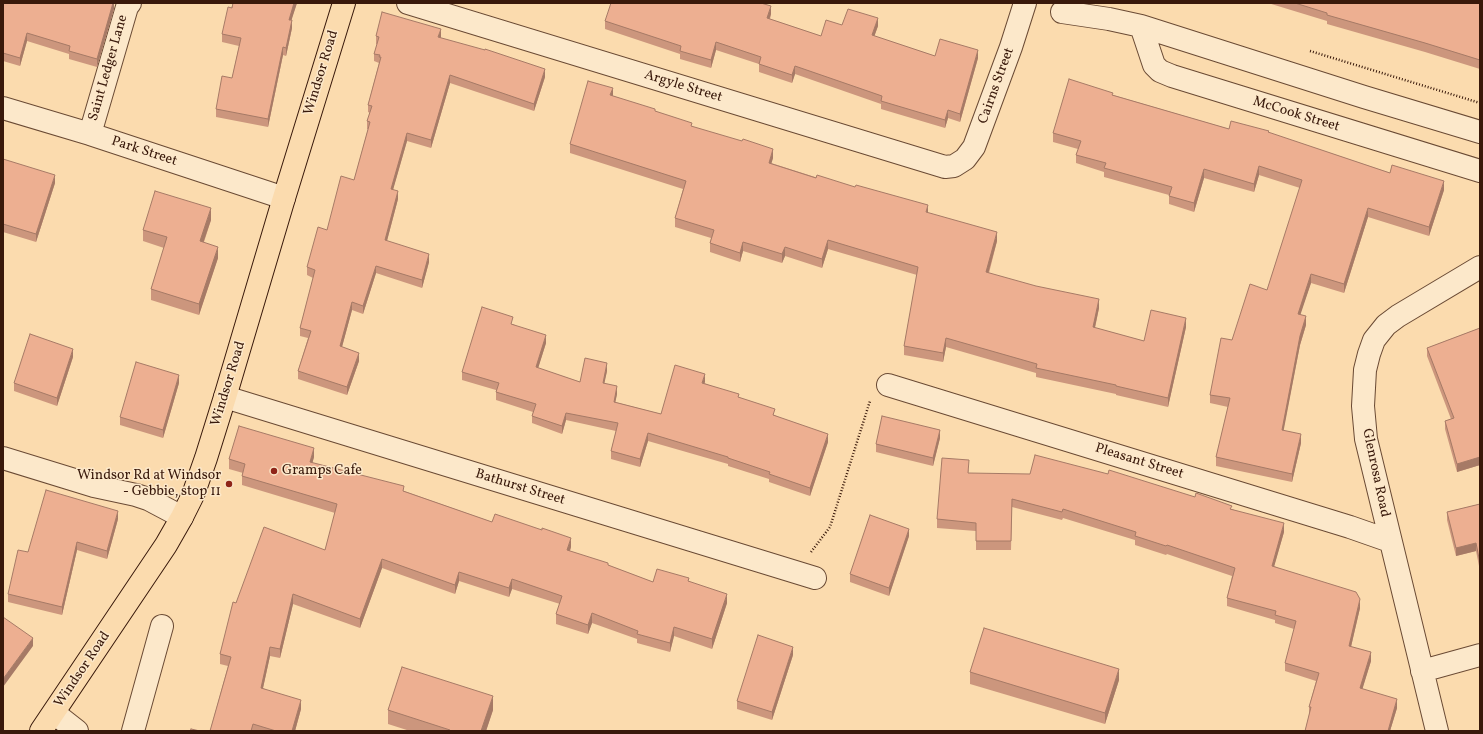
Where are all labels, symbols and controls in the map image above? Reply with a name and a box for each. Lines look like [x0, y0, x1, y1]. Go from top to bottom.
street label: Saint Ledger Lane [86, 13, 132, 123]
street label: Windsor Road [301, 29, 343, 117]
street label: Cairns Street [975, 46, 1019, 126]
street label: Argyle Street [642, 67, 724, 107]
street label: McCook Street [1250, 94, 1342, 136]
street label: Park Street [109, 133, 179, 171]
street label: Windsor Road [208, 340, 250, 428]
street label: Glenrosa Road [1357, 427, 1393, 519]
street label: Pleasant Street [1093, 441, 1185, 483]
place label: Gramps Cafe [282, 463, 362, 479]
marker: Gramps Cafe [269, 466, 279, 476]
street label: Bathurst Street [473, 466, 567, 510]
place label: Windsor Rd at Windsor - Gebbie, stop 11 [77, 468, 221, 500]
marker: Windsor Rd at Windsor - Gebbie, stop 11 [224, 479, 234, 489]
street label: Windsor Road [51, 629, 115, 711]

